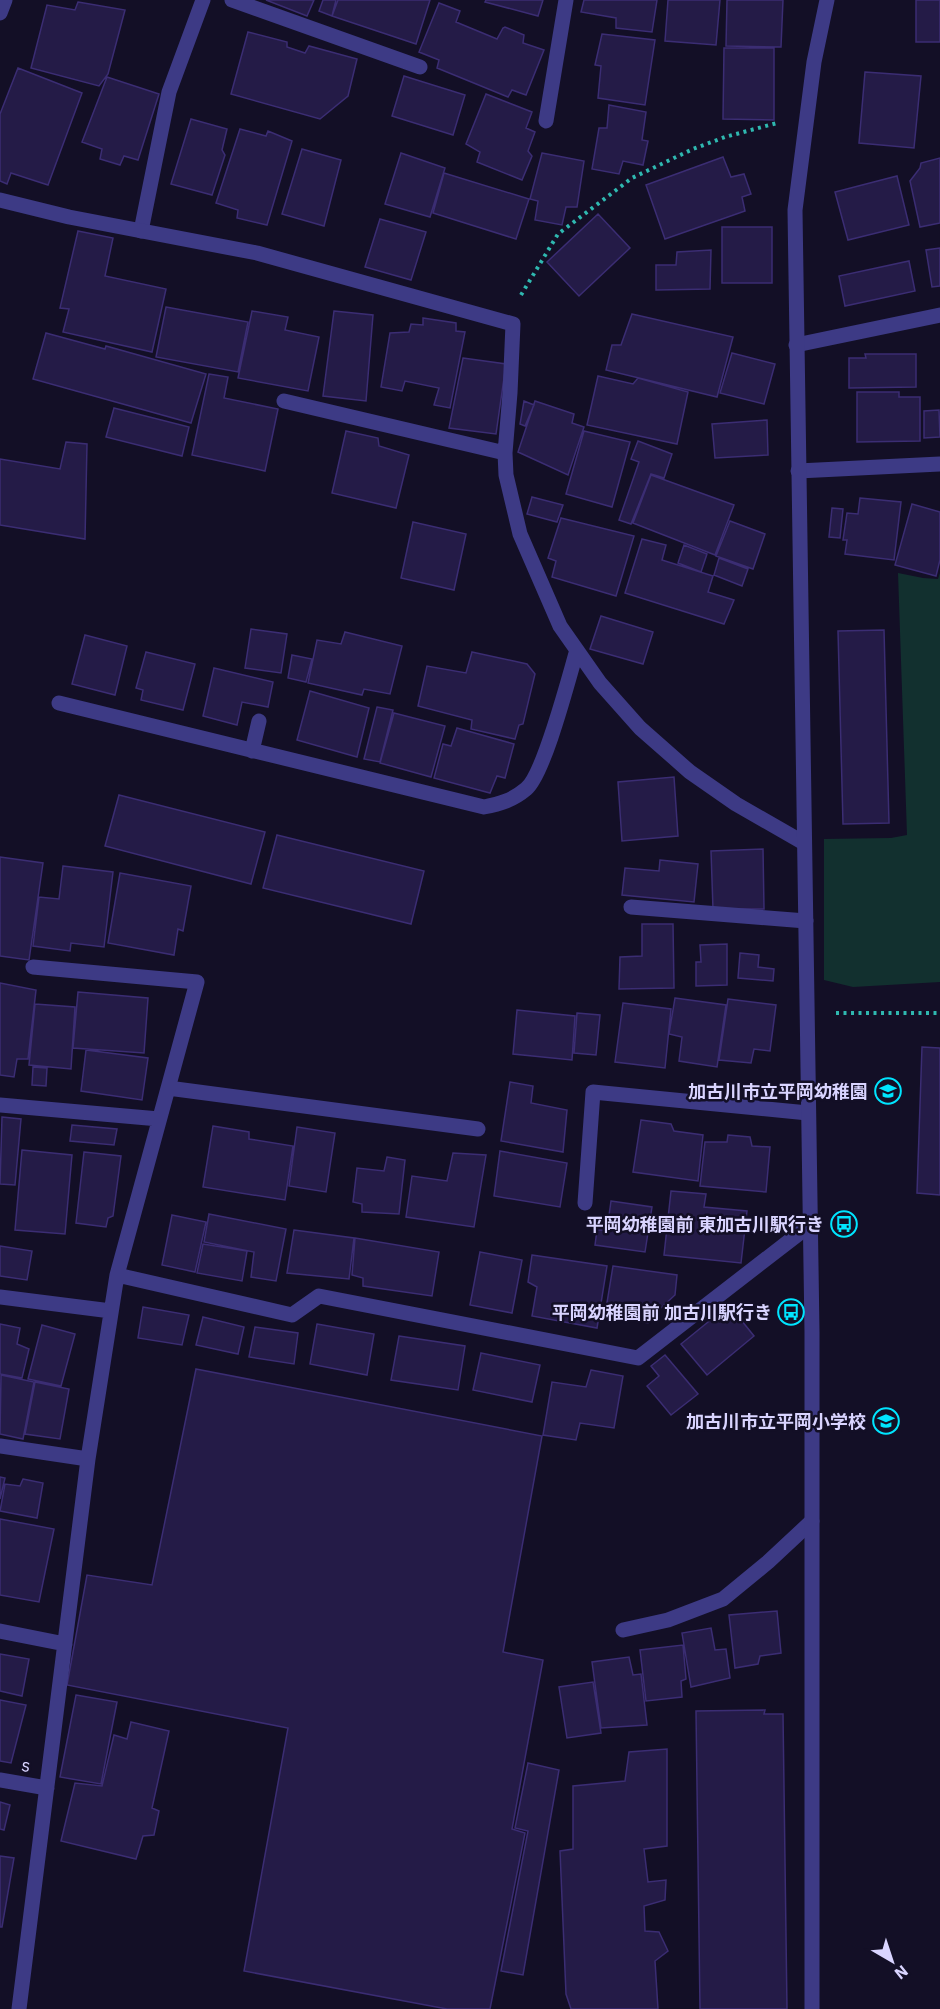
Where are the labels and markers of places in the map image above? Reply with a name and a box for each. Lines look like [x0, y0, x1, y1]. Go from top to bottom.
school or university icon: 加古川市立平岡幼稚園 [873, 1076, 903, 1106]
place label: 加古川市立平岡幼稚園 [688, 1080, 868, 1103]
bus stop icon: 平岡幼稚園前 東加古川駅行き [829, 1209, 859, 1239]
place label: 平岡幼稚園前 東加古川駅行き [586, 1213, 824, 1236]
bus stop icon: 平岡幼稚園前 加古川駅行き [776, 1297, 806, 1327]
place label: 平岡幼稚園前 加古川駅行き [552, 1301, 772, 1324]
school or university icon: 加古川市立平岡小学校 [871, 1406, 901, 1436]
place label: 加古川市立平岡小学校 [686, 1410, 866, 1433]

